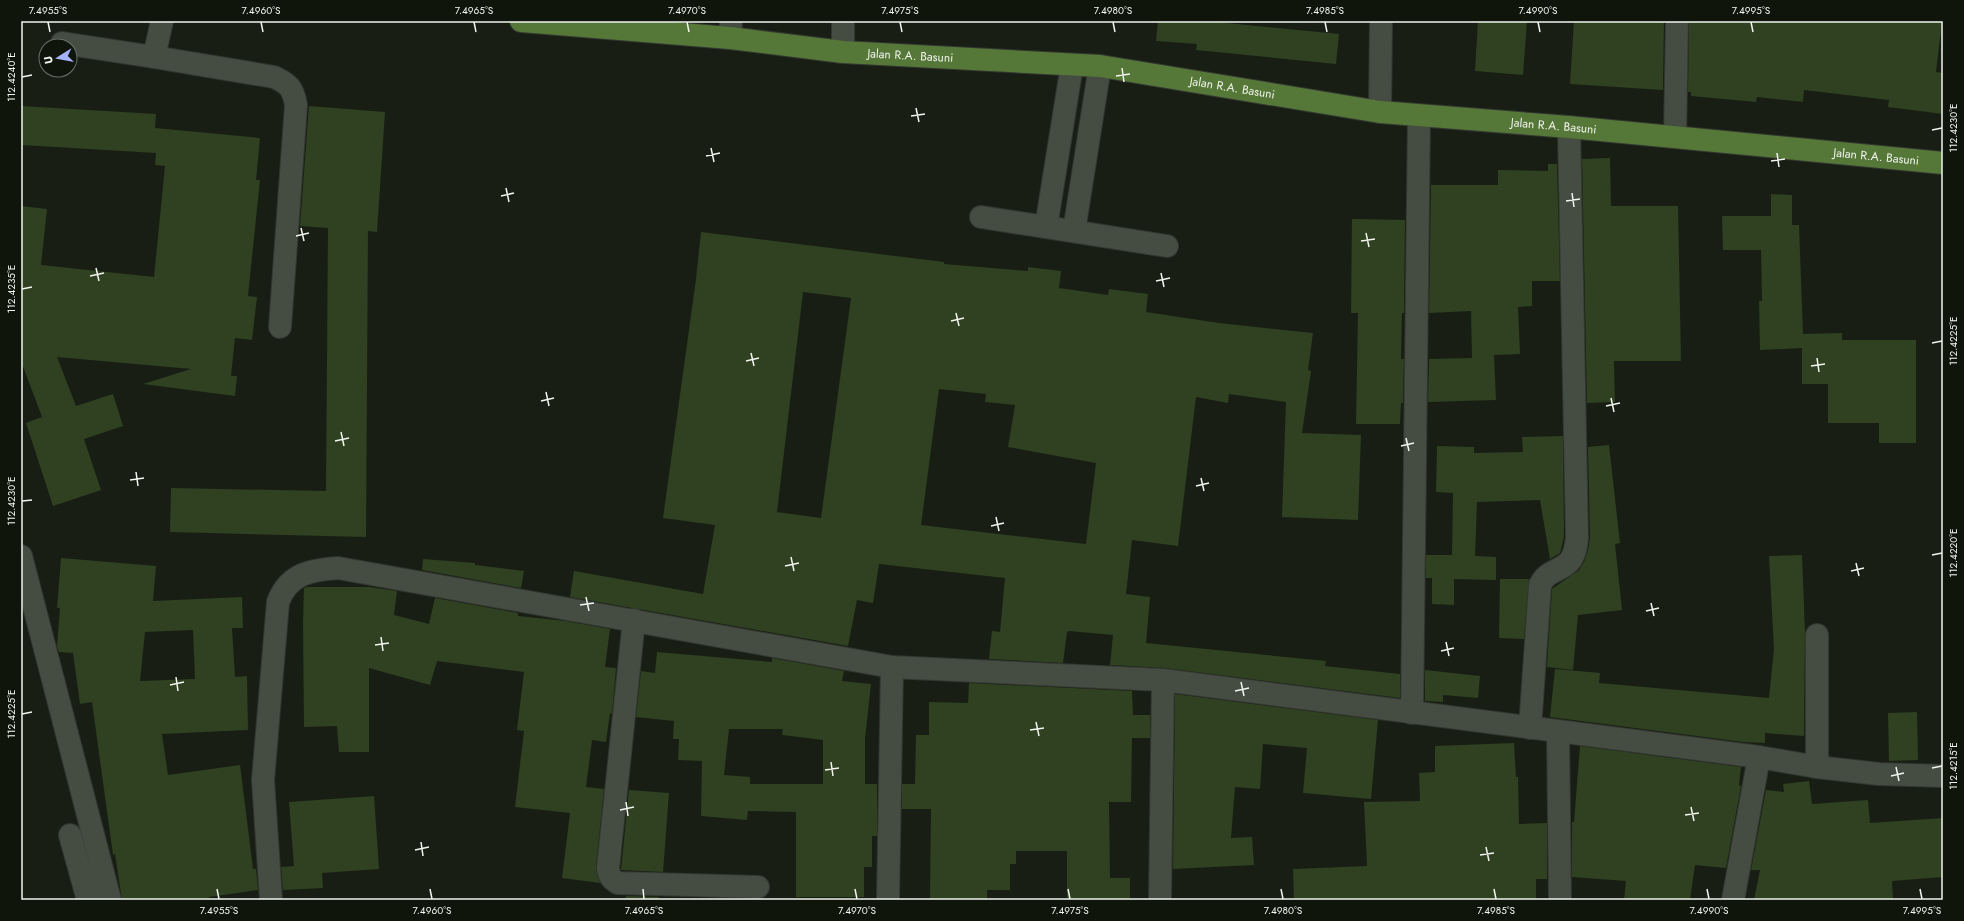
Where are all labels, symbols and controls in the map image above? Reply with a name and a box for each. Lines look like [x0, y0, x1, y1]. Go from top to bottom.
text: 7.4955°S [29, 3, 68, 18]
text: 7.4960°S [242, 3, 281, 18]
text: 7.4965°S [455, 3, 494, 18]
text: 7.4970°S [668, 3, 707, 18]
text: 7.4975°S [881, 3, 919, 18]
text: 7.4980°S [1094, 3, 1133, 18]
text: 7.4985°S [1306, 3, 1345, 18]
text: 7.4990°S [1519, 3, 1558, 18]
text: 7.4995°S [1732, 3, 1771, 18]
north arrow [38, 38, 78, 78]
street label: Jalan R.A. Basuni [865, 44, 954, 67]
text: 112.4240°E [4, 52, 19, 102]
text: U [40, 55, 57, 65]
street label: Jalan R.A. Basuni [1186, 72, 1276, 104]
text: 112.4230°E [1946, 104, 1961, 152]
street label: Jalan R.A. Basuni [1508, 113, 1597, 139]
street label: Jalan R.A. Basuni [1831, 143, 1920, 170]
text: 112.4235°E [4, 265, 19, 313]
text: 112.4225°E [1946, 317, 1961, 365]
text: 112.4230°E [4, 477, 19, 525]
text: 112.4220°E [1946, 528, 1961, 578]
text: 112.4225°E [4, 690, 19, 738]
text: 112.4215°E [1946, 742, 1961, 790]
text: 7.4955°S [200, 903, 239, 918]
text: 7.4960°S [413, 903, 452, 918]
text: 7.4965°S [625, 903, 664, 918]
text: 7.4970°S [838, 903, 877, 918]
text: 7.4975°S [1051, 903, 1089, 918]
text: 7.4980°S [1264, 903, 1303, 918]
text: 7.4985°S [1477, 903, 1516, 918]
text: 7.4990°S [1690, 903, 1729, 918]
text: 7.4995°S [1903, 903, 1942, 918]

